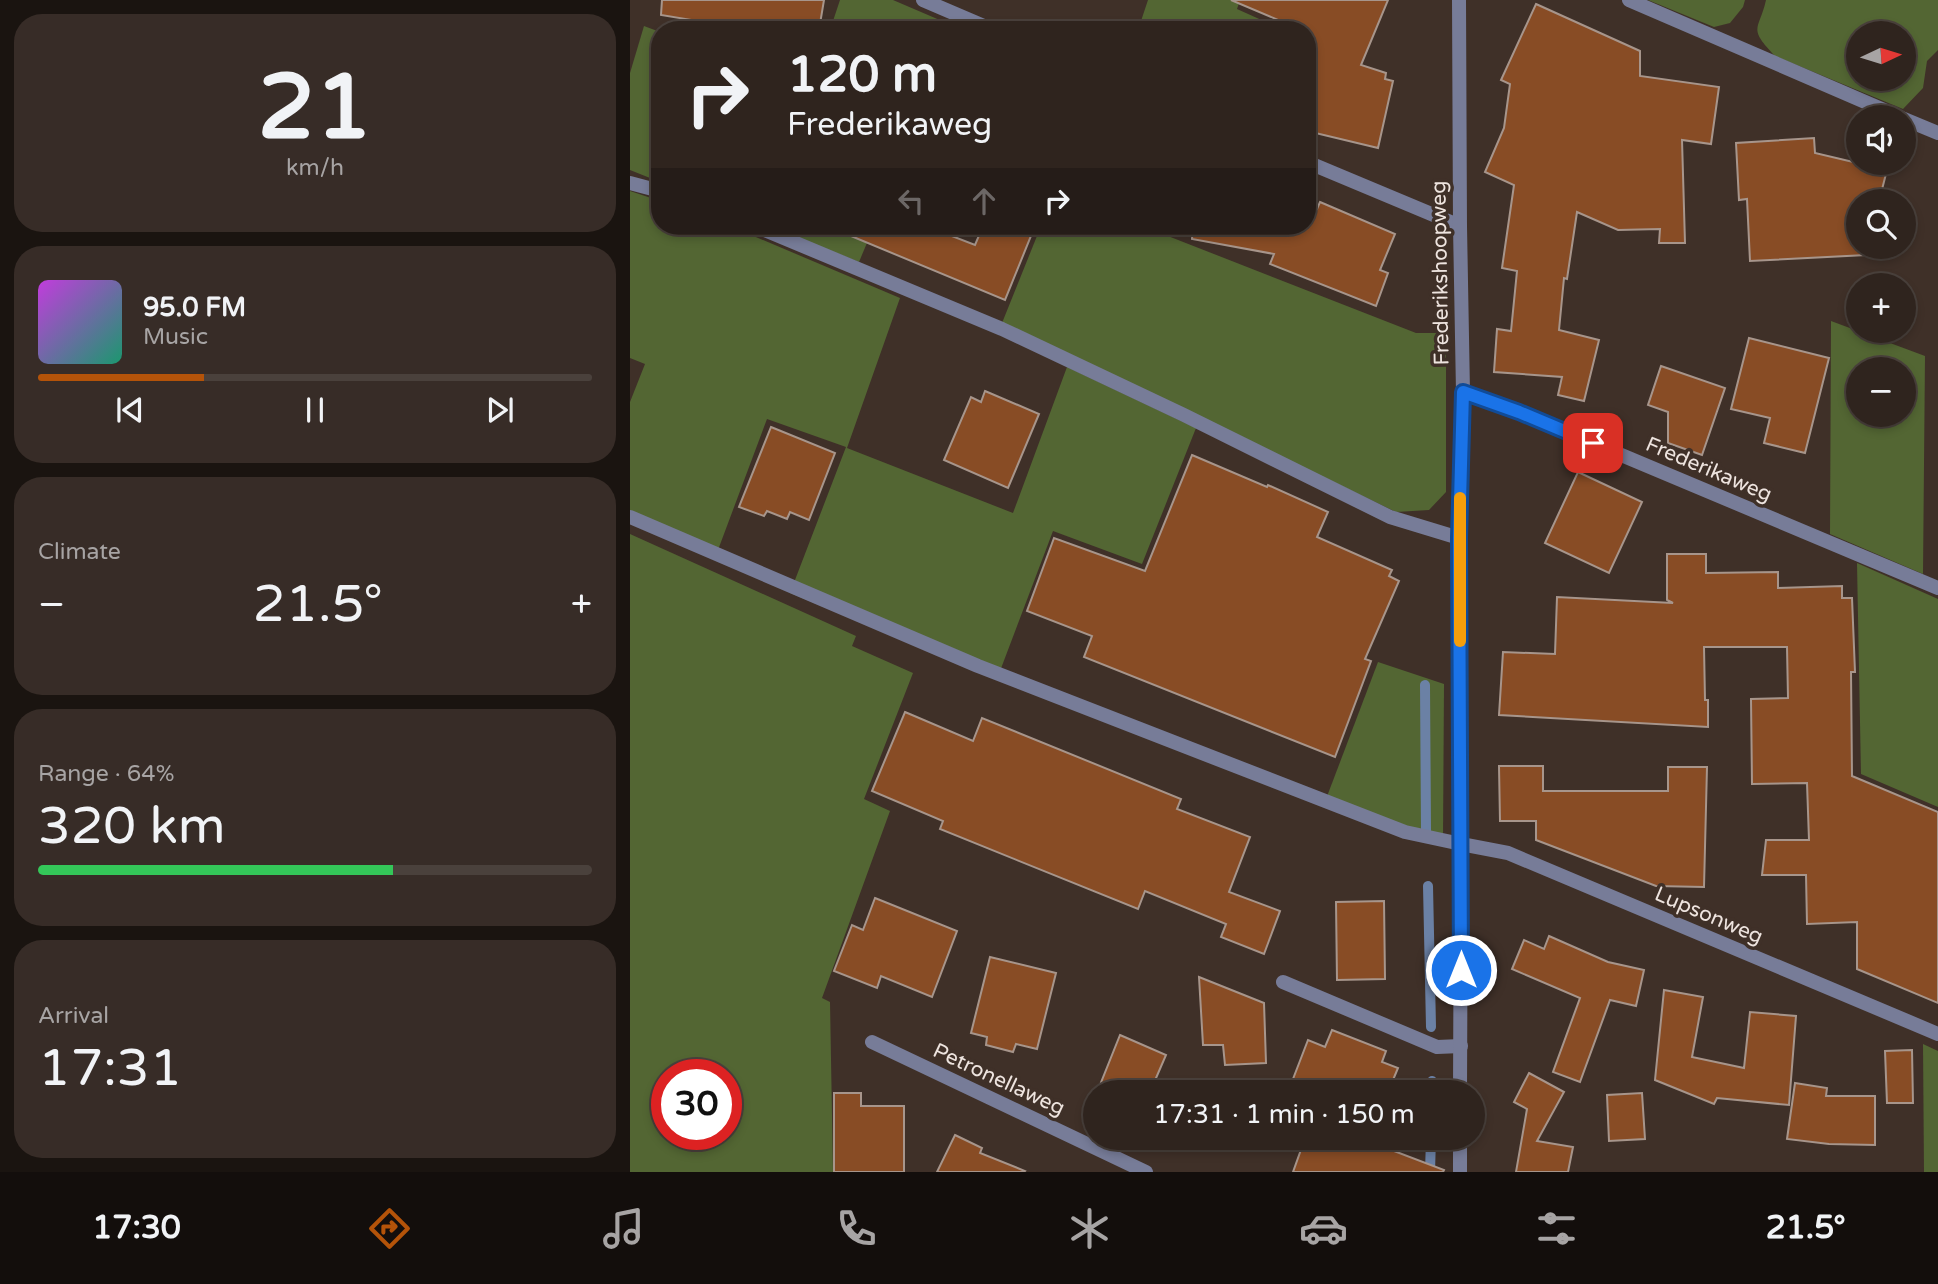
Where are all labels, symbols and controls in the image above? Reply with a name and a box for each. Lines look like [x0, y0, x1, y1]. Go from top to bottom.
north arrow [1846, 21, 1916, 91]
map controls [1846, 21, 1916, 427]
text: 120 m [787, 46, 937, 105]
icon: right [672, 49, 763, 140]
text: 21 [258, 53, 372, 163]
button: sound [1846, 105, 1916, 175]
text: Frederikaweg [787, 106, 992, 144]
text: km/h [286, 154, 344, 182]
street label: Frederikshoopweg [1426, 180, 1455, 366]
icon: left [892, 182, 930, 220]
icon: ahead [965, 182, 1003, 220]
icon: right [1038, 182, 1076, 220]
button: search [1846, 189, 1916, 259]
button: + [1846, 273, 1916, 343]
text: 95.0 FM [143, 292, 246, 323]
text: Music [143, 323, 208, 351]
button: − [1846, 357, 1916, 427]
icon: previous [111, 391, 149, 429]
icon: pause [296, 391, 334, 429]
icon: next [481, 391, 519, 429]
pin [1563, 413, 1623, 473]
icon: arrive [1574, 424, 1612, 462]
street label: Frederikaweg [1642, 432, 1776, 507]
text: Climate [38, 538, 121, 566]
text: 21.5° [253, 573, 383, 636]
text: − [38, 582, 65, 628]
text: + [571, 582, 592, 628]
text: Range · 64% [38, 760, 174, 788]
text: 320 km [38, 795, 226, 858]
street label: Lupsonweg [1651, 881, 1767, 949]
position arrow [1424, 933, 1498, 1007]
text: Arrival [38, 1002, 109, 1030]
text: 17:31 [38, 1037, 182, 1100]
street label: Petronellaweg [929, 1038, 1069, 1121]
speed limit sign: 30 [651, 1059, 742, 1150]
text: 17:31 · 1 min · 150 m [1153, 1099, 1415, 1130]
icon: directions [365, 1204, 414, 1253]
icon: music [599, 1204, 648, 1253]
icon: phone [832, 1204, 881, 1253]
icon: climate [1065, 1204, 1114, 1253]
icon: car [1299, 1204, 1348, 1253]
icon: filters [1532, 1204, 1581, 1253]
text: 17:30 [92, 1209, 181, 1247]
text: 21.5° [1766, 1209, 1846, 1247]

